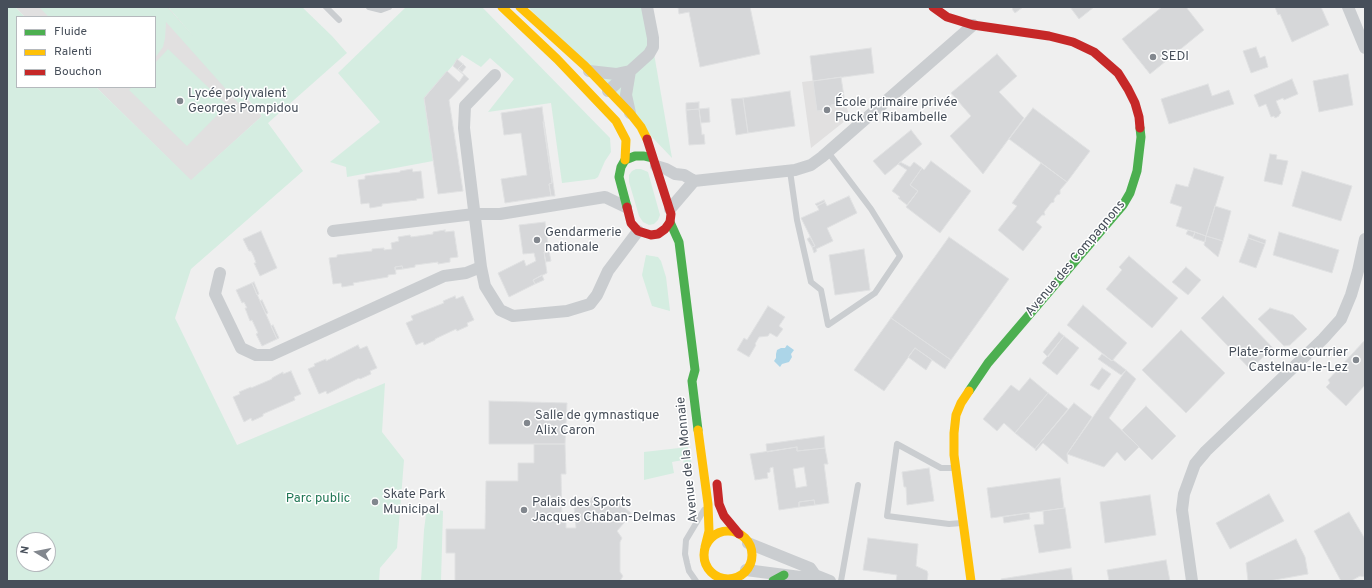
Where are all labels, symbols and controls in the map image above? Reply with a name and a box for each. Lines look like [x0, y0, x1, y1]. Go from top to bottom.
legend [16, 16, 156, 88]
text: Fluide [54, 24, 87, 40]
text: Ralenti [54, 44, 92, 60]
place label: SEDI [1161, 49, 1189, 65]
marker: SEDI [1148, 52, 1158, 62]
text: Bouchon [54, 64, 102, 80]
place label: Lycée polyvalent Georges Pompidou [188, 86, 298, 117]
place label: École primaire privée Puck et Ribambelle [835, 95, 957, 126]
marker: Lycée polyvalent Georges Pompidou [175, 96, 185, 106]
marker: École primaire privée Puck et Ribambelle [822, 105, 832, 115]
street label: Avenue des Compagnons [1023, 198, 1129, 320]
place label: Gendarmerie nationale [545, 225, 622, 256]
marker: Gendarmerie nationale [532, 235, 542, 245]
place label: Plate-forme courrier Castelnau-le-Lez [1228, 345, 1348, 376]
marker: Plate-forme courrier Castelnau-le-Lez [1351, 355, 1361, 365]
street label: Avenue de la Monnaie [674, 396, 702, 524]
place label: Salle de gymnastique Alix Caron [535, 408, 659, 439]
marker: Salle de gymnastique Alix Caron [522, 418, 532, 428]
place label: Skate Park Municipal [383, 487, 446, 518]
park label: Parc public [286, 491, 350, 507]
place label: Palais des Sports Jacques Chaban-Delmas [532, 495, 676, 526]
marker: Skate Park Municipal [370, 497, 380, 507]
marker: Palais des Sports Jacques Chaban-Delmas [519, 505, 529, 515]
north arrow [16, 532, 56, 572]
text: N [18, 545, 33, 555]

